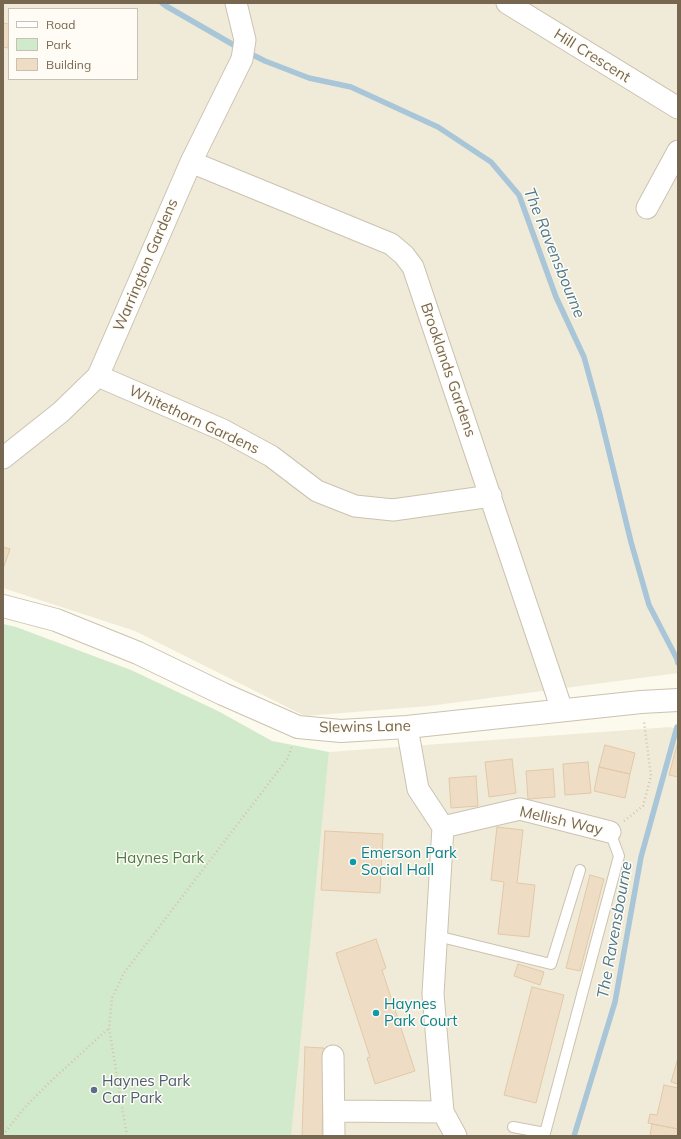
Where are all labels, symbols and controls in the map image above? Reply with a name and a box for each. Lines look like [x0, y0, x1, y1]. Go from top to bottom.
legend [8, 8, 138, 80]
text: Road [46, 17, 75, 32]
street label: Hill Crescent [550, 25, 634, 87]
text: Park [46, 37, 71, 52]
text: Building [46, 57, 91, 72]
water label: The Ravensbourne [519, 185, 589, 321]
street label: Warrington Gardens [110, 196, 182, 334]
street label: Brooklands Gardens [417, 300, 479, 440]
street label: Whitethorn Gardens [126, 382, 262, 458]
street label: Slewins Lane [319, 717, 411, 737]
street label: Mellish Way [518, 803, 604, 839]
place label: Emerson Park Social Hall [361, 844, 457, 879]
park label: Haynes Park [116, 849, 204, 867]
marker: Emerson Park Social Hall [348, 857, 358, 867]
water label: The Ravensbourne [594, 860, 636, 1000]
place label: Haynes Park Court [384, 995, 458, 1030]
marker: Haynes Park Court [371, 1008, 381, 1018]
place label: Haynes Park Car Park [102, 1072, 190, 1107]
marker: Haynes Park Car Park [89, 1085, 99, 1095]

